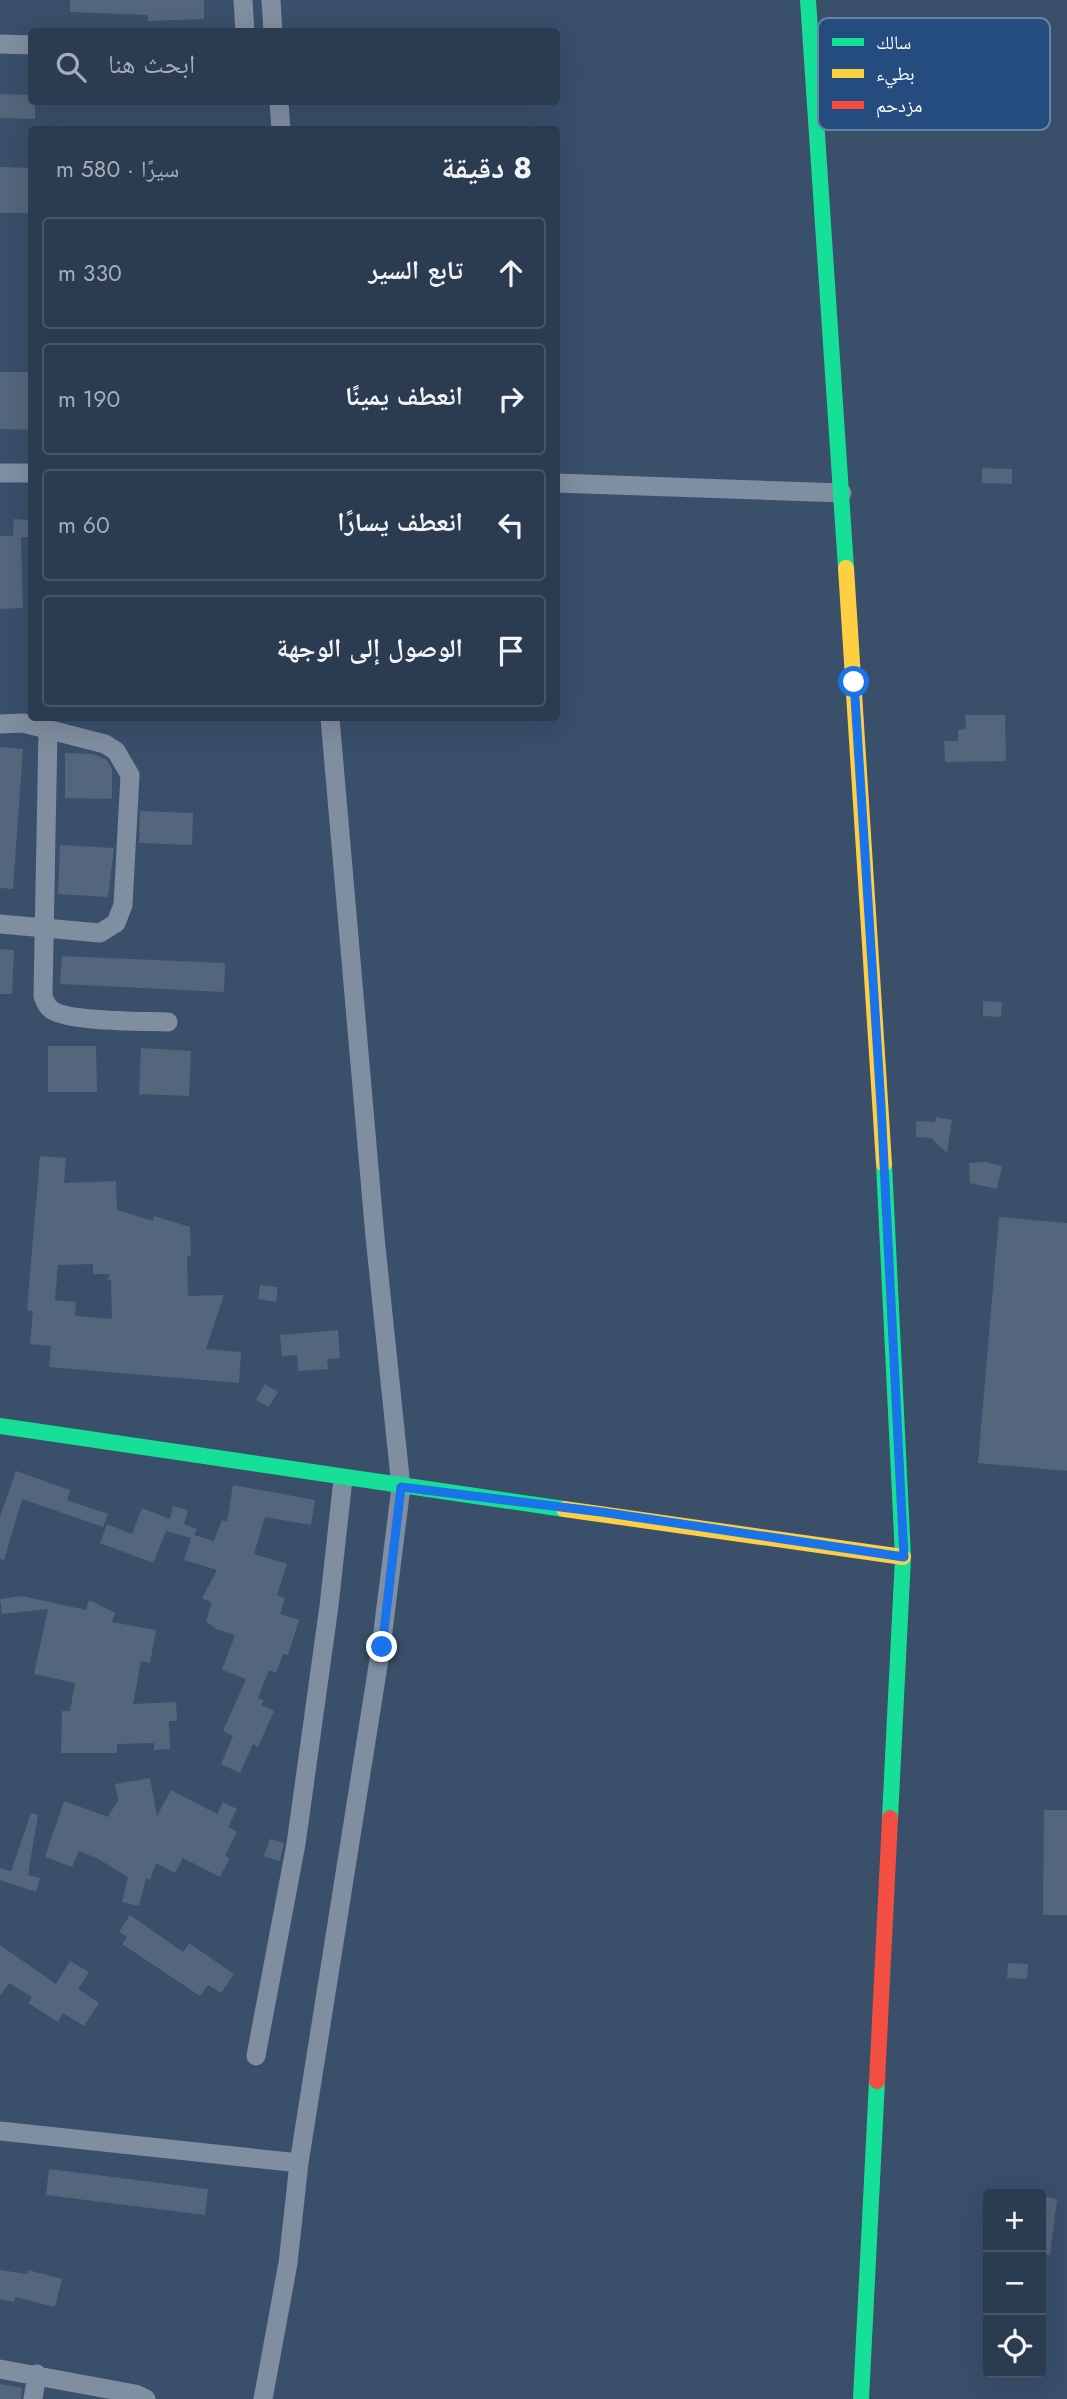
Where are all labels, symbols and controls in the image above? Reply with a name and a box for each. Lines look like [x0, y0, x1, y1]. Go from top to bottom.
legend [818, 18, 1050, 130]
search box [28, 28, 560, 105]
text: سالك [876, 29, 911, 56]
text: ابحث هنا [108, 45, 195, 83]
icon: search [52, 48, 90, 86]
text: بطيء [876, 60, 915, 89]
text: مزدحم [876, 92, 922, 119]
text: 8 دقيقة [441, 146, 532, 189]
text: سيرًا · 580 m [56, 152, 179, 186]
text: تابع السير [368, 251, 463, 289]
icon: ahead [492, 254, 530, 292]
text: 330 m [58, 256, 122, 290]
text: انعطف يمينًا [345, 377, 463, 415]
icon: right [492, 380, 530, 418]
text: 190 m [58, 382, 120, 416]
text: انعطف يسارًا [337, 503, 463, 541]
icon: left [492, 506, 530, 544]
text: 60 m [58, 508, 110, 542]
text: الوصول إلى الوجهة [276, 629, 463, 667]
icon: arrive [492, 632, 530, 670]
route start [838, 666, 869, 697]
route end [366, 1631, 397, 1662]
map controls [983, 2189, 1046, 2378]
button: + [983, 2189, 1046, 2252]
button: − [983, 2252, 1046, 2315]
button: locate [983, 2315, 1046, 2378]

